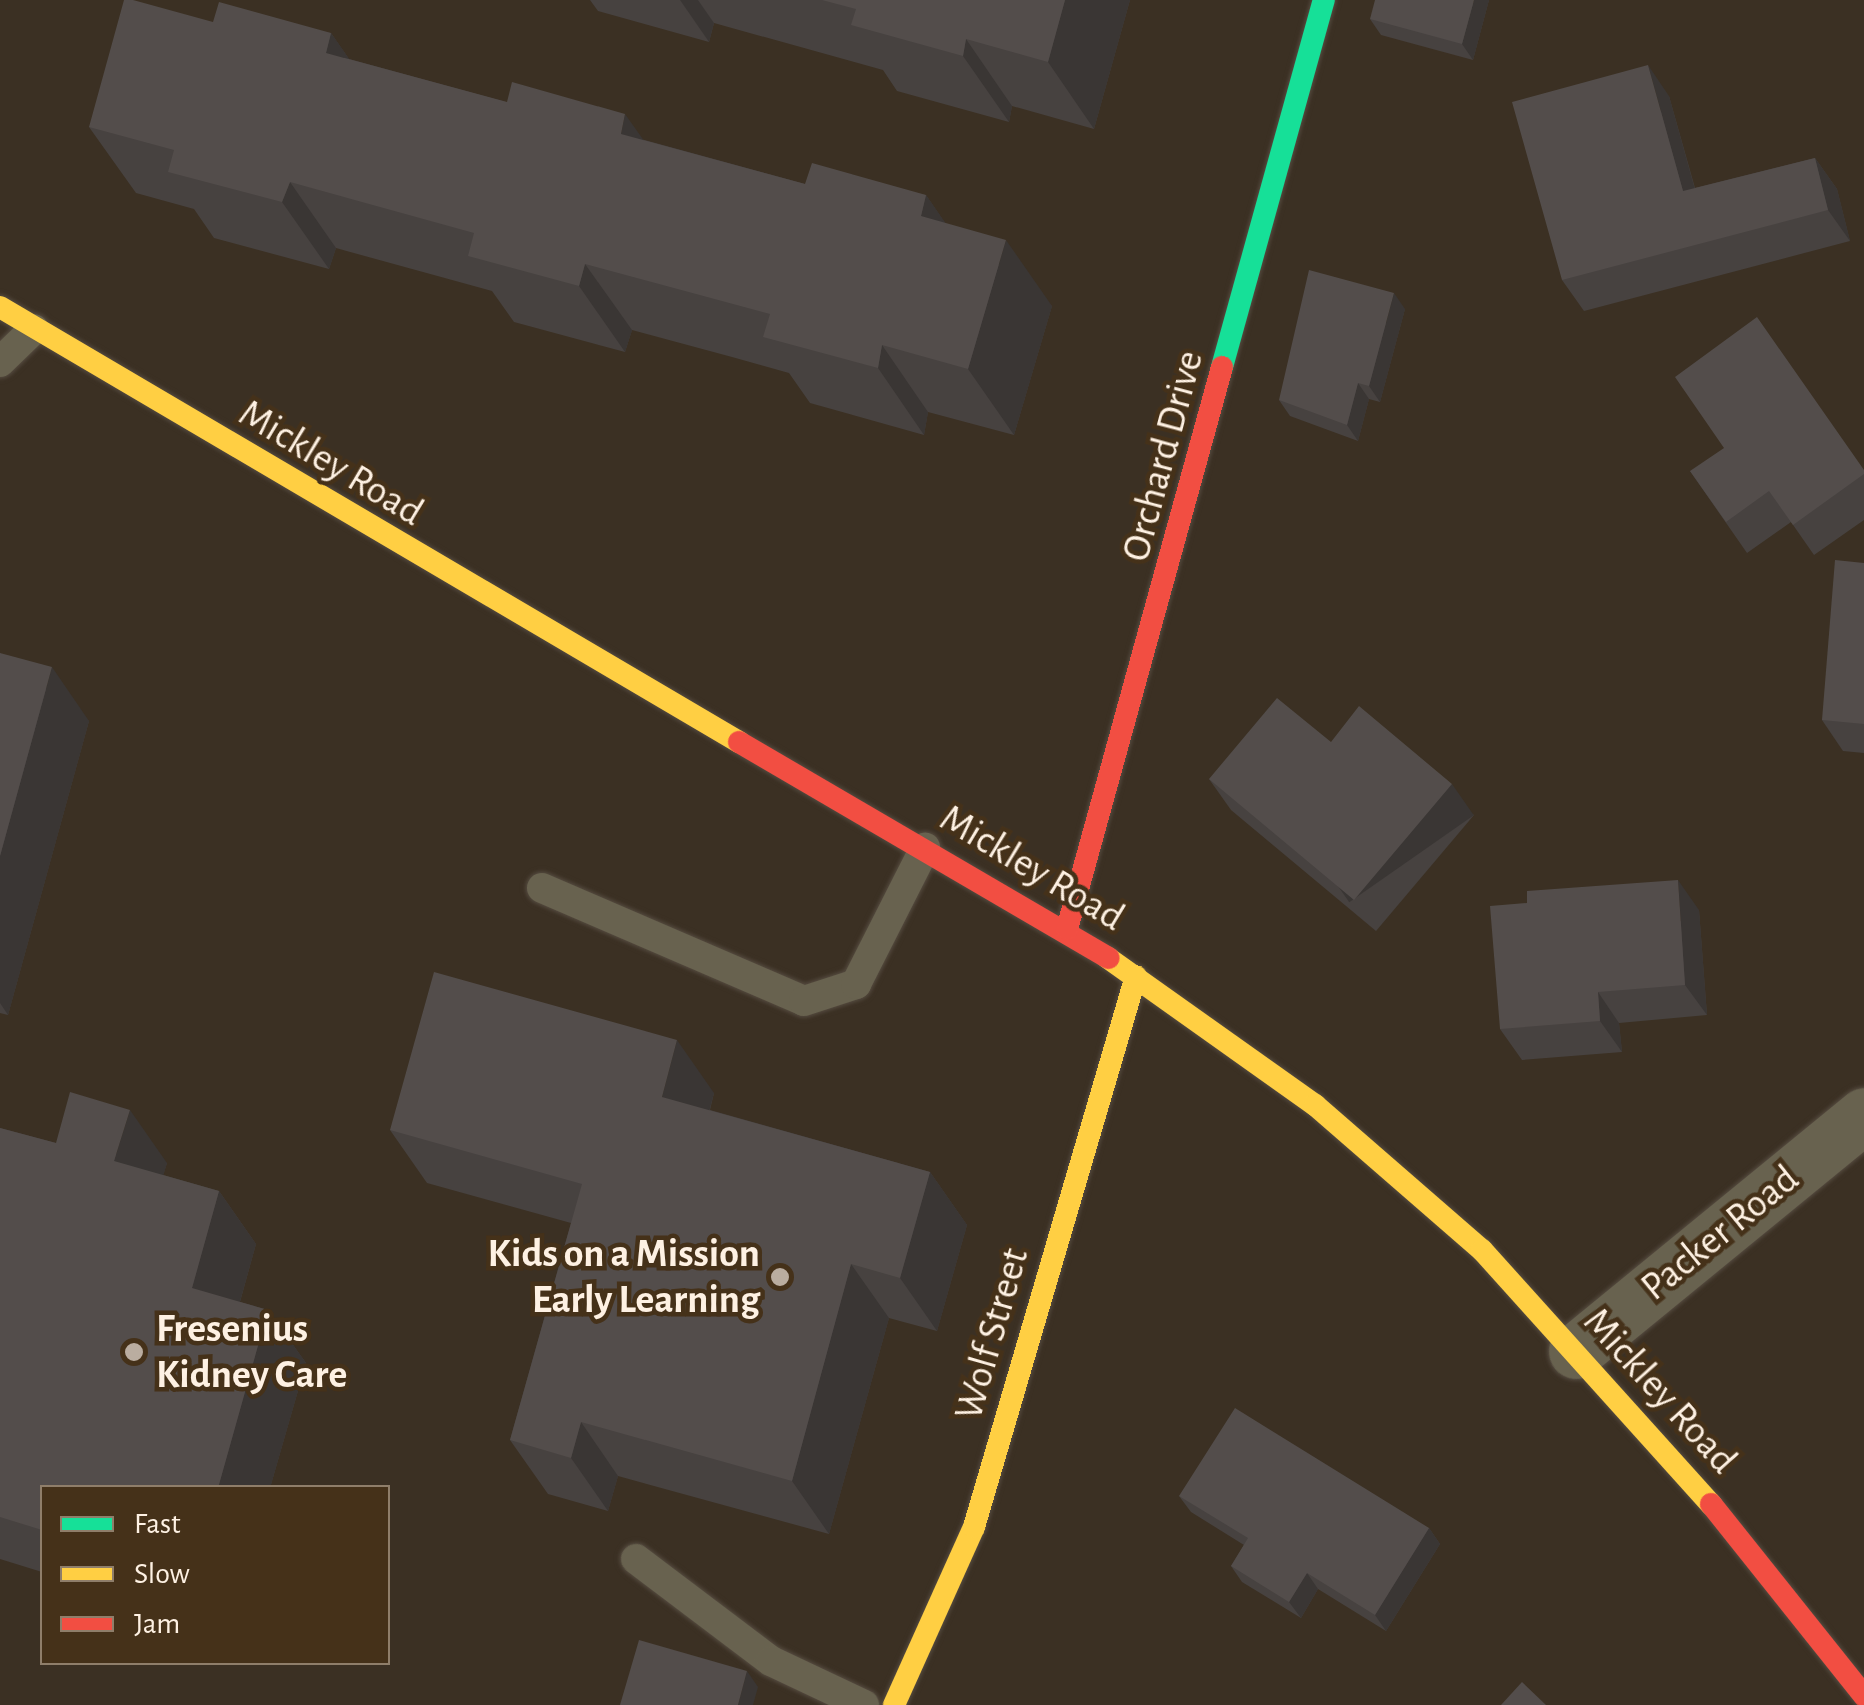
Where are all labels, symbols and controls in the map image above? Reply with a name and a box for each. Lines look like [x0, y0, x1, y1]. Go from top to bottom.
street label: Orchard Drive [1112, 345, 1214, 567]
street label: Mickley Road [230, 389, 432, 537]
street label: Mickley Road [931, 794, 1133, 942]
street label: Packer Road [1632, 1155, 1808, 1311]
place label: Kids on a Mission Early Learning [488, 1230, 760, 1324]
street label: Wolf Street [945, 1243, 1039, 1425]
marker: Kids on a Mission Early Learning [769, 1266, 791, 1288]
street label: Mickley Road [1573, 1298, 1747, 1484]
place label: Fresenius Kidney Care [156, 1305, 347, 1399]
marker: Fresenius Kidney Care [121, 1339, 147, 1365]
legend [40, 1485, 390, 1665]
text: Fast [134, 1509, 181, 1539]
text: Slow [134, 1559, 190, 1589]
text: Jam [134, 1609, 180, 1639]

